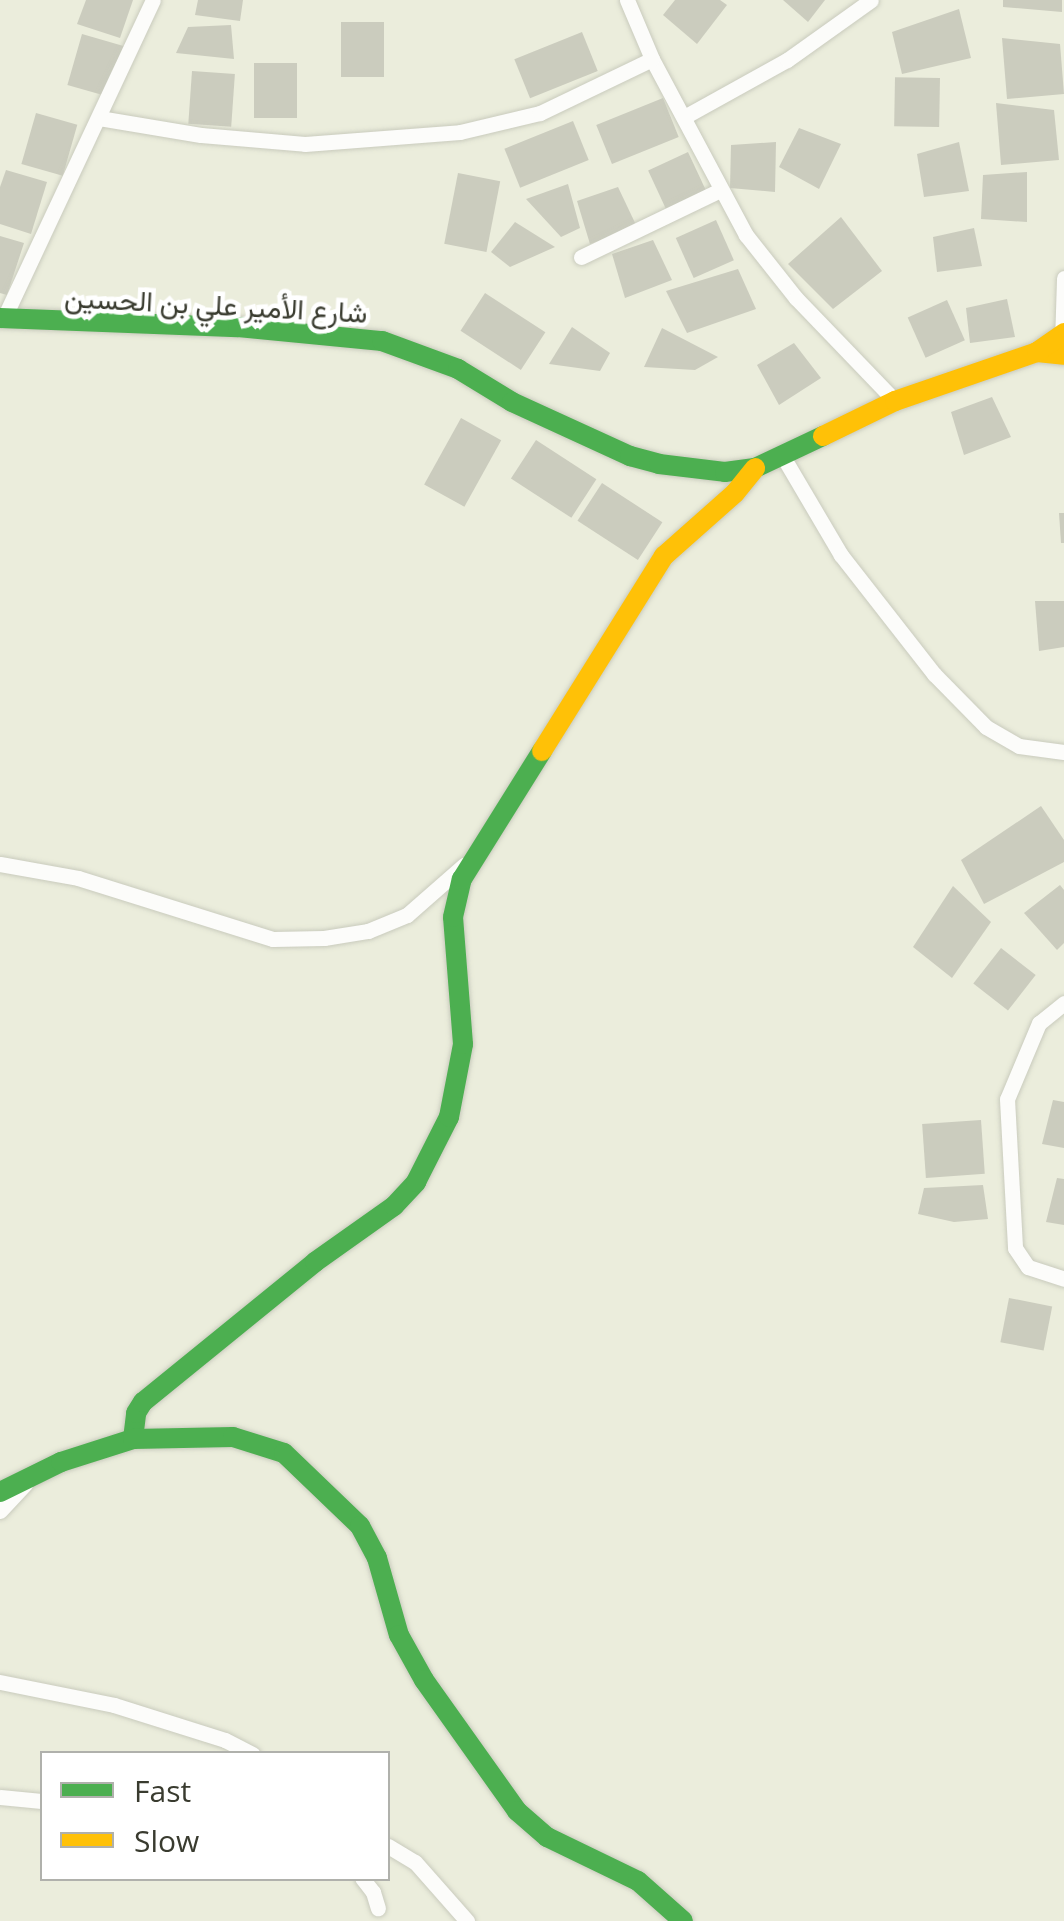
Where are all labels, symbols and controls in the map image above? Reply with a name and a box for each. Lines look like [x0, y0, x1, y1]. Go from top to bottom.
street label: شارع الأمير علي بن الحسين [64, 279, 368, 329]
legend [40, 1751, 390, 1881]
text: Fast [134, 1770, 191, 1811]
text: Slow [134, 1820, 199, 1861]

